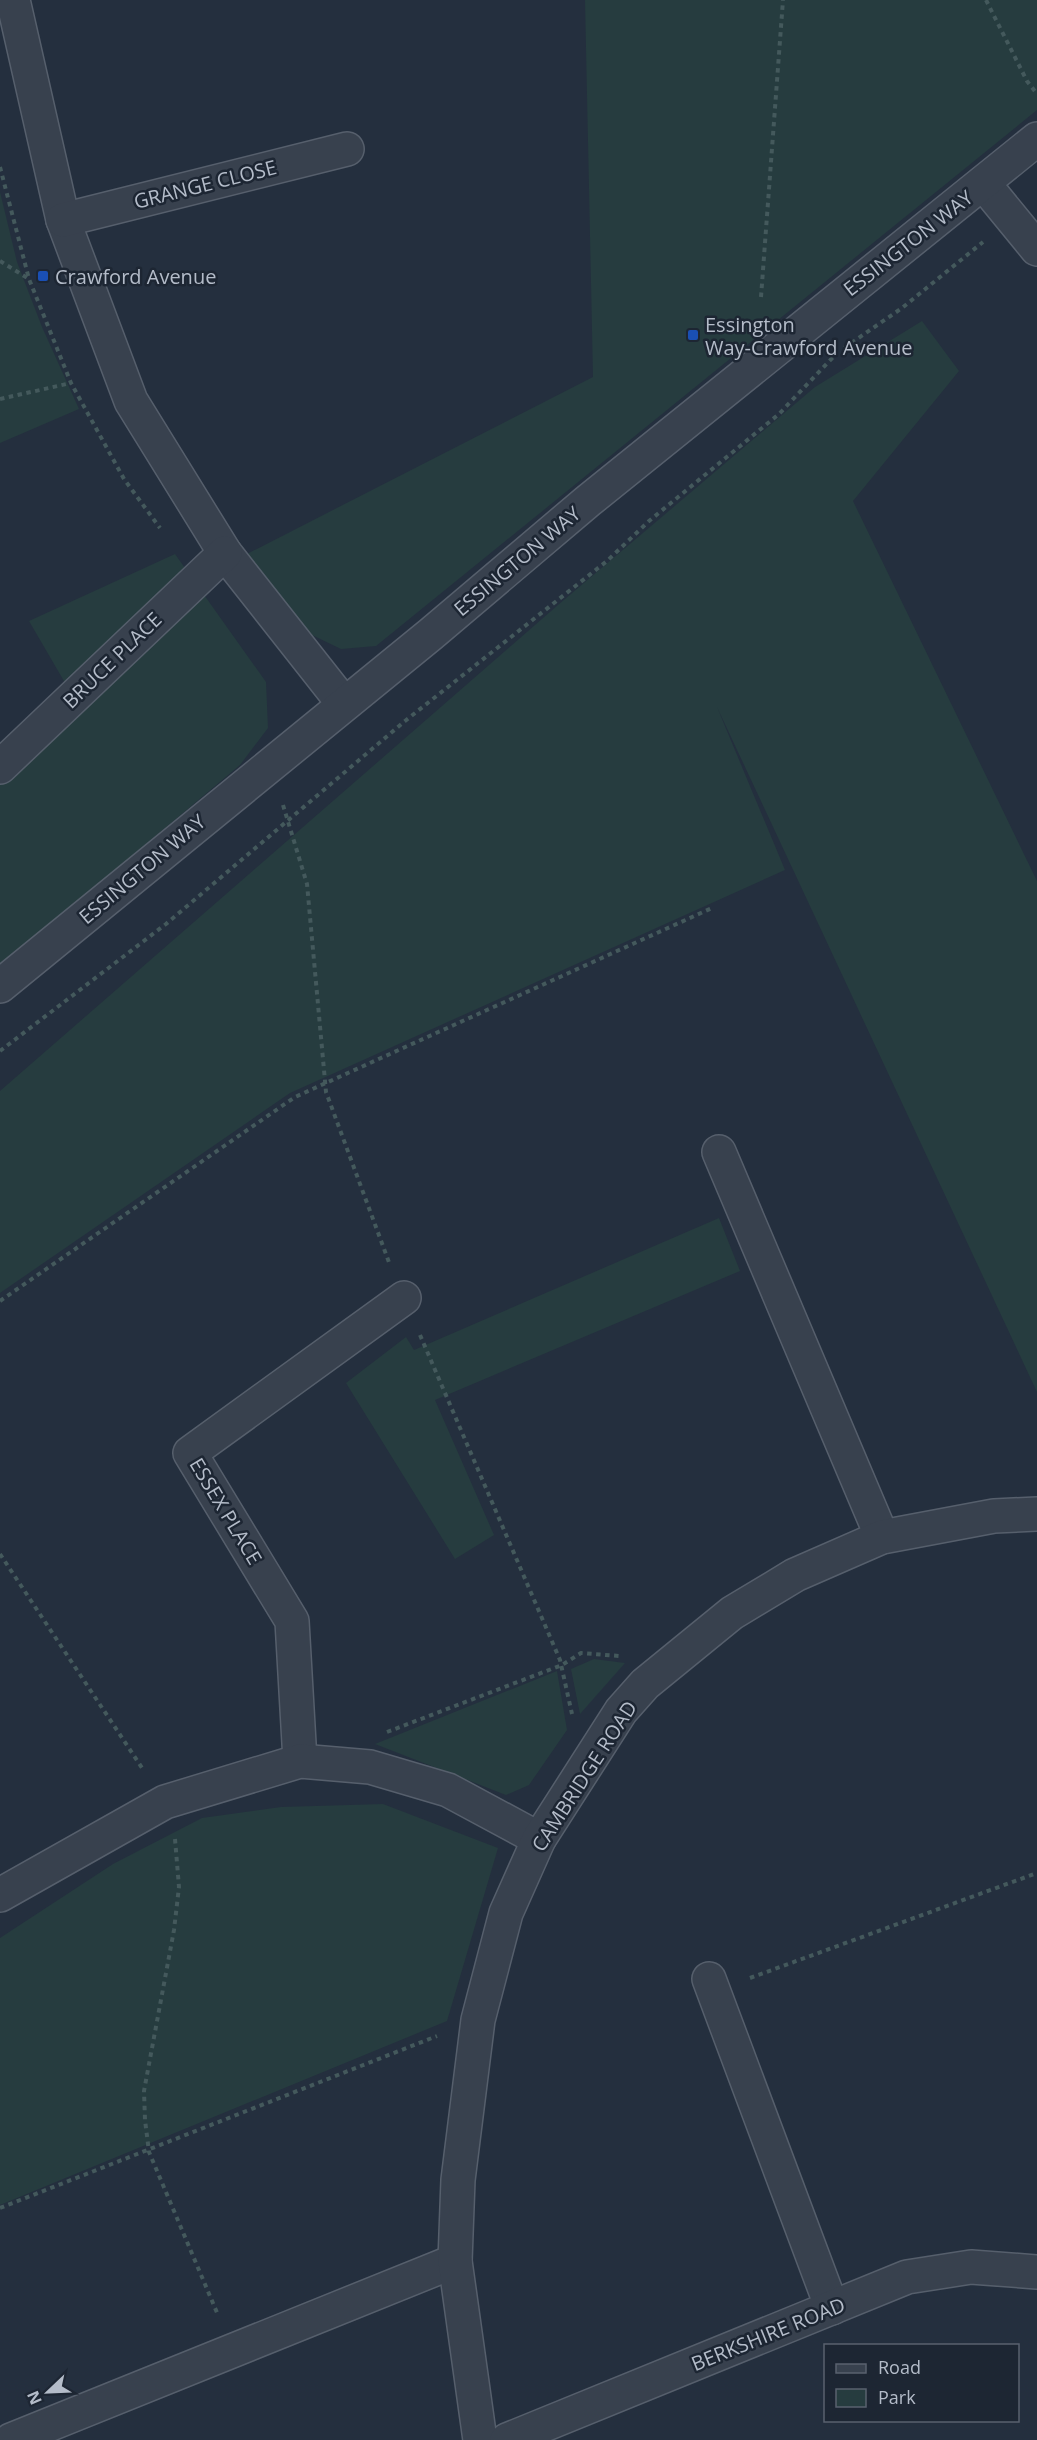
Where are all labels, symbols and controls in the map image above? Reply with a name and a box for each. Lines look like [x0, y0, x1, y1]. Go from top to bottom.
street label: GRANGE CLOSE [131, 153, 279, 215]
street label: ESSINGTON WAY [838, 183, 979, 302]
place label: Crawford Avenue [55, 263, 216, 290]
marker: Crawford Avenue [36, 269, 50, 283]
place label: Essington Way-Crawford Avenue [705, 311, 912, 361]
marker: Essington Way-Crawford Avenue [686, 328, 700, 342]
street label: ESSINGTON WAY [448, 500, 587, 622]
street label: BRUCE PLACE [57, 606, 167, 714]
street label: ESSINGTON WAY [73, 808, 212, 930]
street label: ESSEX PLACE [184, 1453, 268, 1569]
street label: CAMBRIDGE ROAD [525, 1695, 643, 1857]
street label: BERKSHIRE ROAD [687, 2291, 849, 2377]
legend [824, 2344, 1019, 2422]
text: Road [878, 2355, 921, 2379]
north arrow [18, 2362, 78, 2422]
text: Park [878, 2385, 916, 2409]
text: N [22, 2388, 47, 2408]

